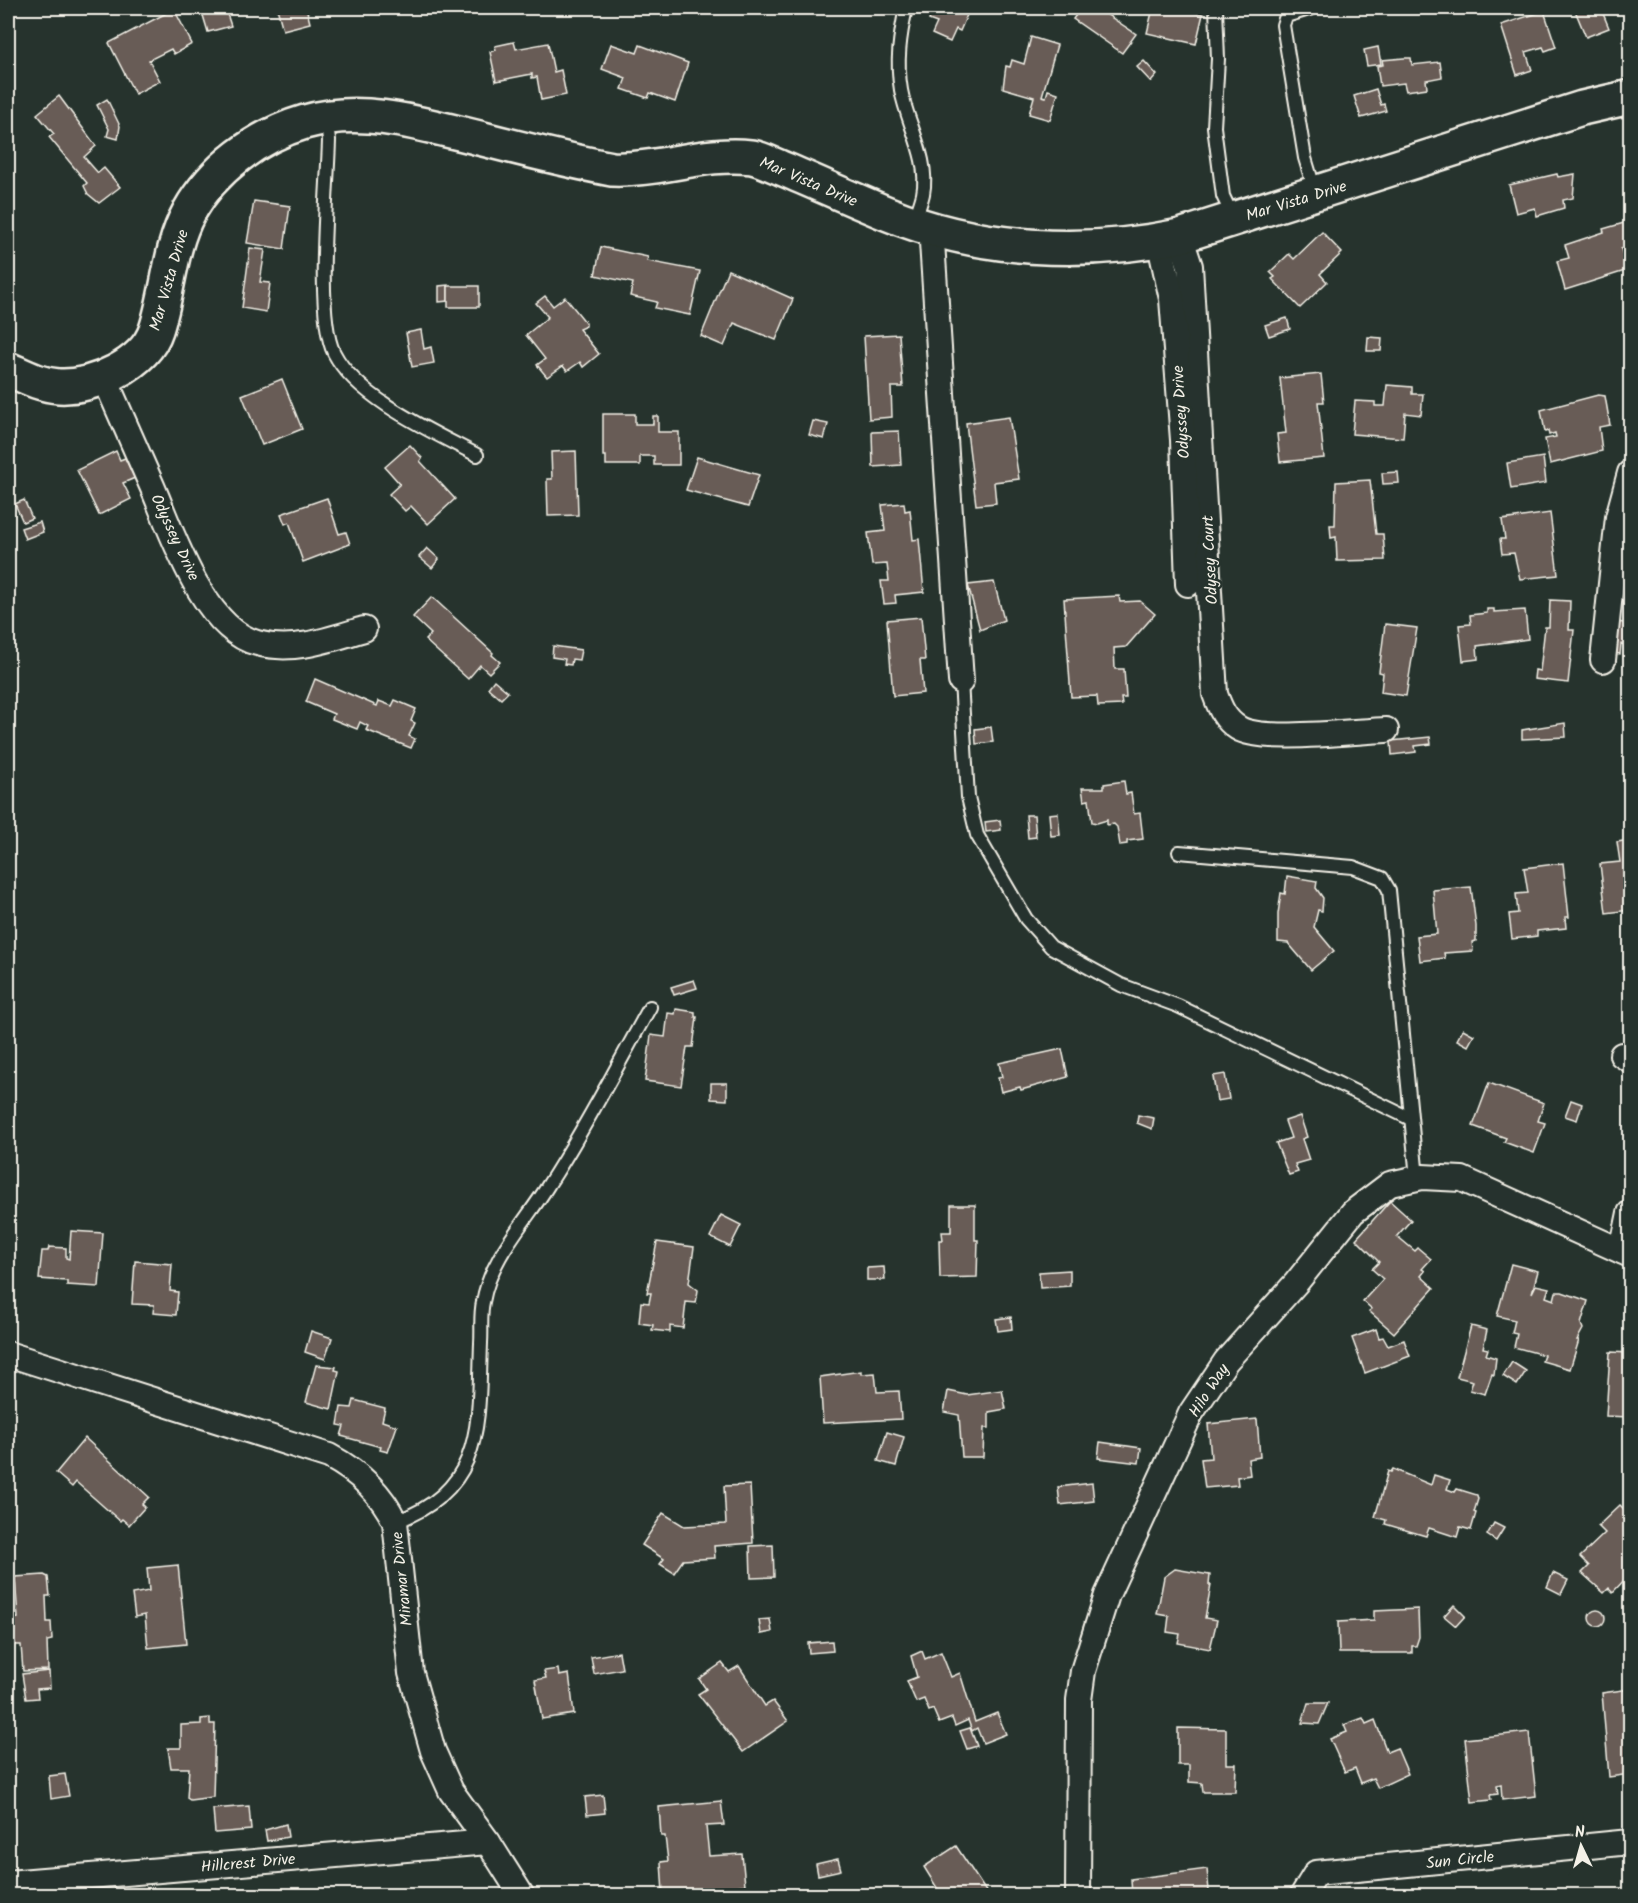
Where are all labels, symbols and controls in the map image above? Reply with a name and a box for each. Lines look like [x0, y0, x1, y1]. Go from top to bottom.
street label: Mar Vista Drive [755, 150, 861, 214]
street label: Mar Vista Drive [1243, 174, 1350, 229]
street label: Mar Vista Drive [143, 227, 196, 334]
street label: Odyssey Drive [1166, 364, 1197, 459]
street label: Odyssey Drive [144, 490, 206, 585]
street label: Odysey Court [1196, 514, 1225, 605]
street label: Hilo Way [1183, 1359, 1236, 1423]
street label: Miramar Drive [385, 1531, 420, 1627]
north arrow [1551, 1816, 1611, 1876]
text: N [1574, 1820, 1586, 1845]
street label: Sun Circle [1425, 1845, 1495, 1876]
street label: Hillcrest Drive [200, 1847, 296, 1880]

